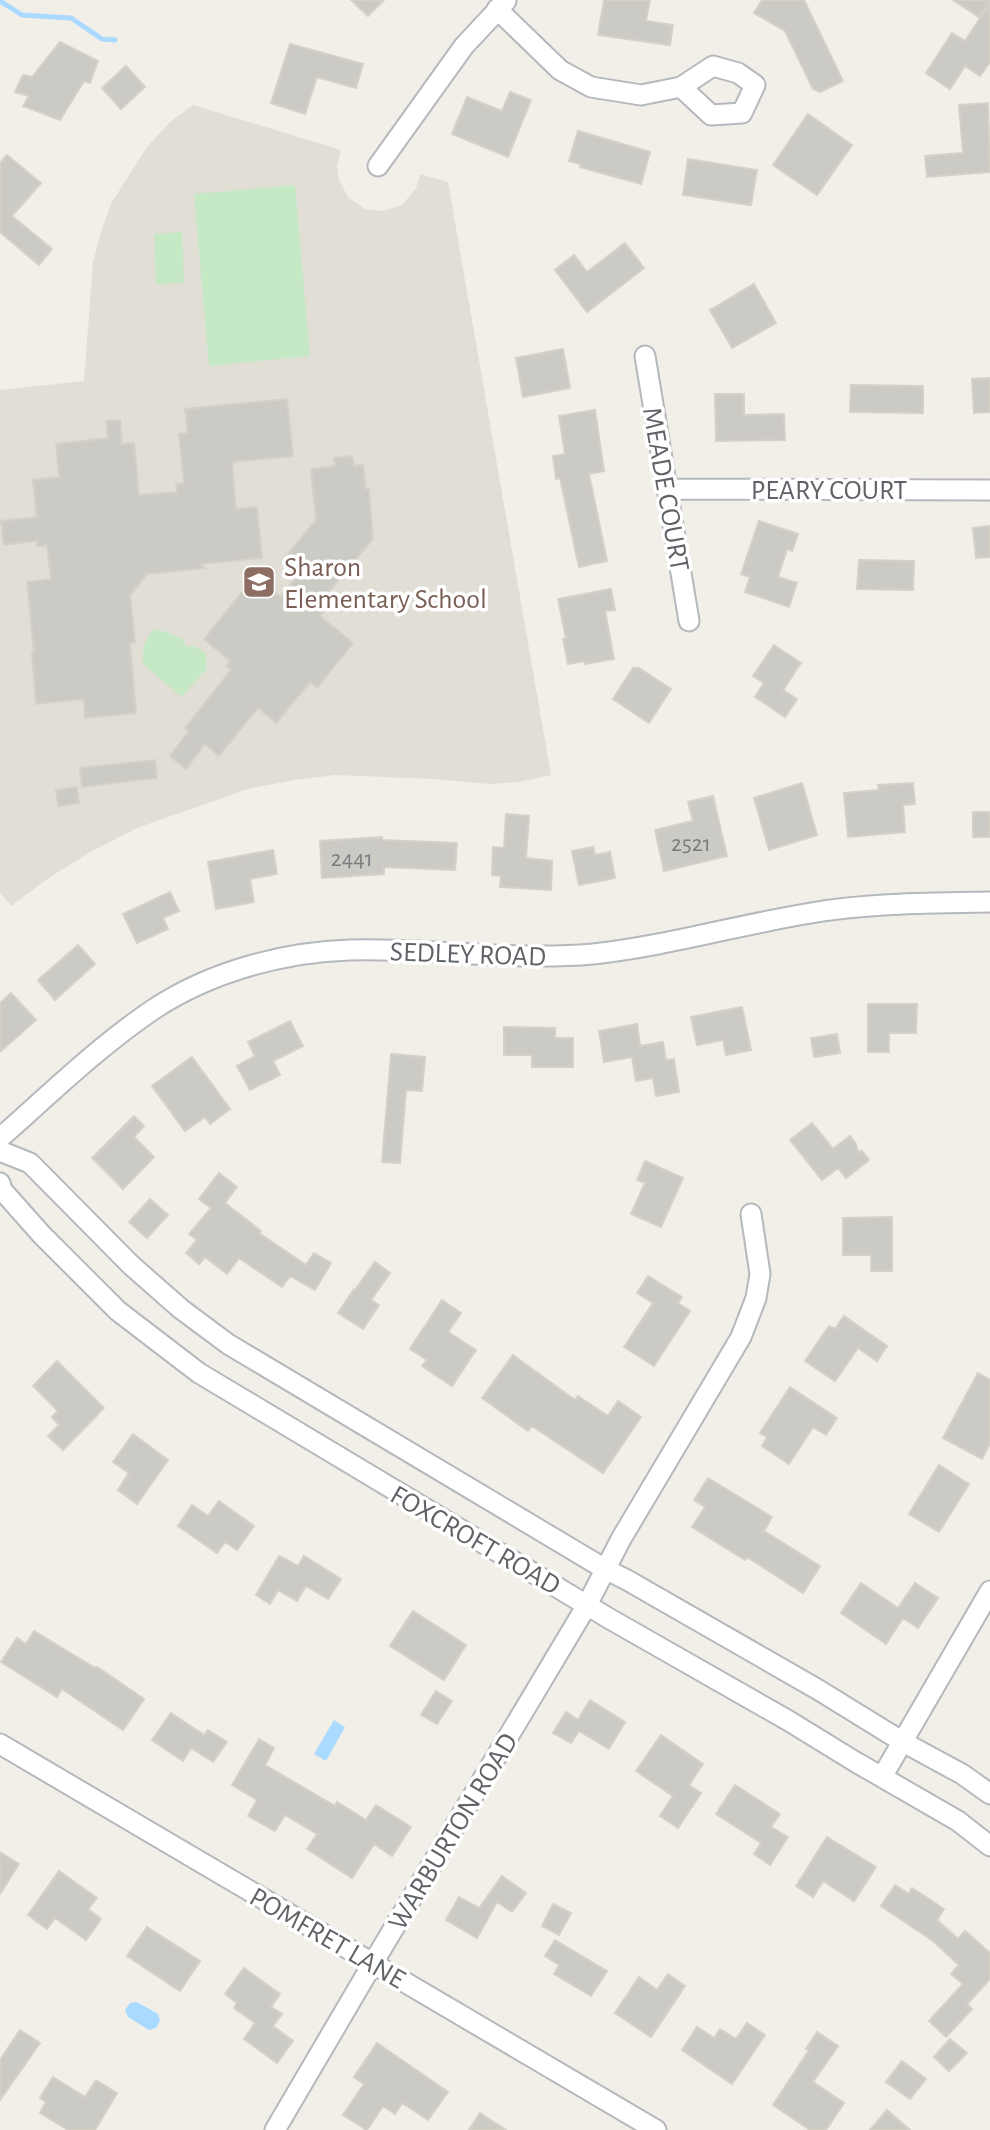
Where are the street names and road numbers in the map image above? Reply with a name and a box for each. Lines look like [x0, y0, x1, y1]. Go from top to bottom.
street label: MEADE COURT [637, 405, 693, 574]
street label: PEARY COURT [751, 477, 907, 505]
street label: SEDLEY ROAD [389, 938, 547, 972]
street label: FOXCROFT ROAD [385, 1481, 565, 1601]
street label: WARBURTON ROAD [384, 1729, 523, 1935]
street label: POMFRET LANE [244, 1883, 410, 1994]

